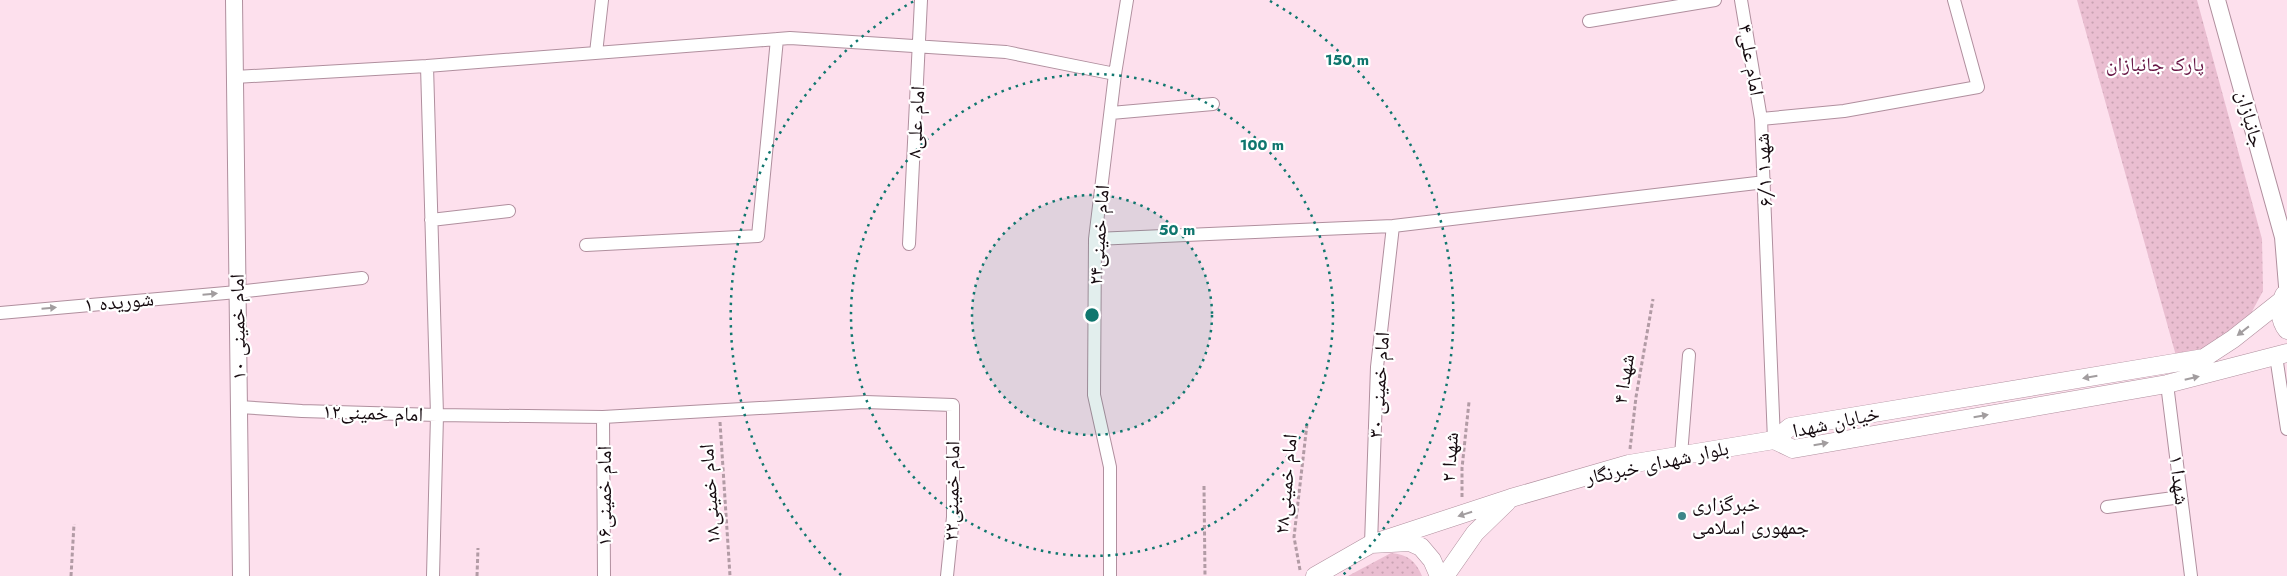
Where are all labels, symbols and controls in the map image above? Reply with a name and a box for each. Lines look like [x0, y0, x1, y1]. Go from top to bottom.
street label: امام علی۴ [1730, 22, 1772, 98]
text: 150 m [1325, 49, 1369, 71]
park label: پارک جانبازان [2106, 50, 2204, 79]
street label: امام علی۸ [900, 85, 932, 159]
street label: جانبازان [2228, 87, 2272, 151]
street label: شهد۱ ۶/۱ [1748, 133, 1780, 207]
text: 100 m [1240, 134, 1284, 156]
street label: امام خمینی۲۴ [1081, 184, 1117, 286]
text: 50 m [1159, 219, 1195, 241]
street label: امام خمینی ۱۰ [223, 274, 253, 380]
street label: شوریده ۱ [83, 285, 155, 319]
one-way arrow [203, 290, 219, 298]
one-way arrow [41, 304, 57, 312]
centre of rings [1083, 306, 1101, 324]
one-way arrow [2237, 326, 2250, 337]
street label: امام خمینی ۳۰ [1361, 331, 1397, 439]
street label: شهدا ۴ [1606, 352, 1642, 406]
one-way arrow [2082, 373, 2098, 381]
one-way arrow [2185, 374, 2200, 382]
street label: امام خمینی۱۲ [322, 397, 424, 429]
street label: خیابان شهدا [1790, 399, 1882, 445]
one-way arrow [1973, 411, 1989, 419]
street label: شهدا ۲ [1434, 431, 1466, 483]
street label: امام خمینی۲۸ [1267, 433, 1305, 535]
street label: بلوار شهدای خبرنگار [1582, 434, 1731, 493]
one-way arrow [1813, 440, 1829, 448]
street label: امام خمینی۲۲ [937, 441, 967, 541]
street label: امام خمینی۱۸ [692, 443, 728, 545]
street label: امام خمینی۱۶ [590, 446, 619, 546]
street label: شهدا ۱ [2162, 453, 2196, 507]
place label: خبرگزاری جمهوری اسلامی [1692, 490, 1809, 542]
marker: خبرگزاری جمهوری اسلامی [1676, 510, 1688, 522]
one-way arrow [1458, 511, 1473, 518]

